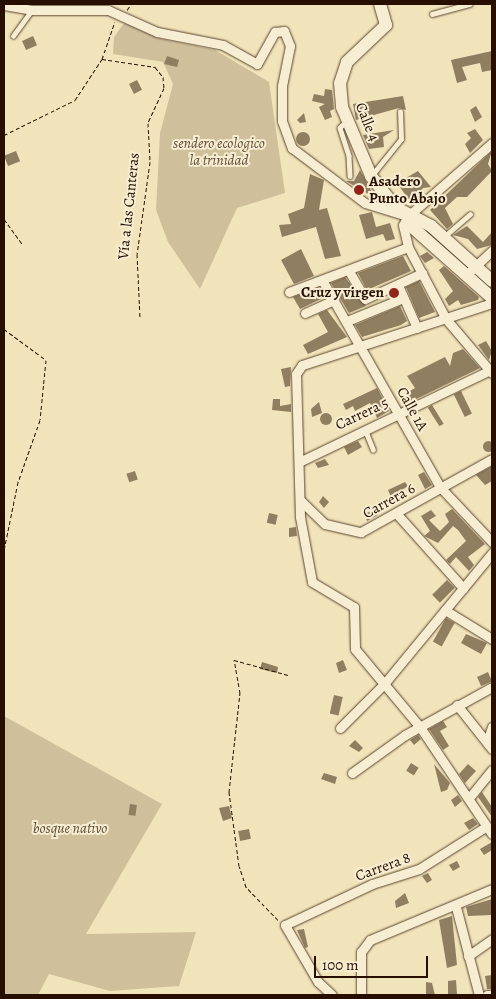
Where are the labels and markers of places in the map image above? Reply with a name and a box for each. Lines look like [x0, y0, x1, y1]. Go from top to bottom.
place label: Asadero Punto Abajo [369, 172, 446, 207]
marker: Asadero Punto Abajo [353, 184, 365, 196]
place label: Cruz y virgen [301, 284, 384, 302]
marker: Cruz y virgen [388, 287, 400, 299]

